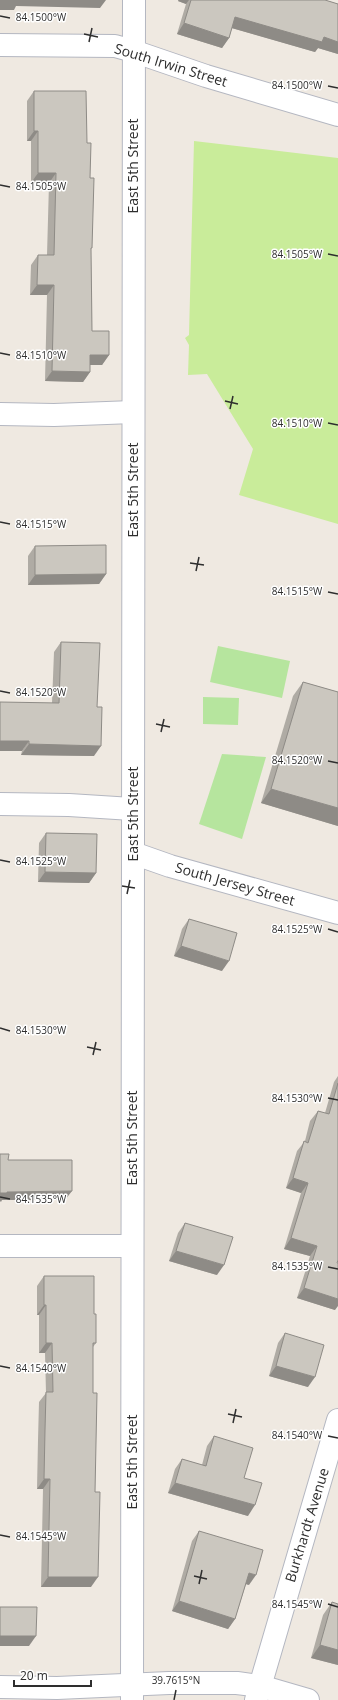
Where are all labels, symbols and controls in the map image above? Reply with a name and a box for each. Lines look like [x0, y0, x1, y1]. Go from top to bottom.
text: 84.1500°W [16, 10, 67, 24]
street label: South Irwin Street [112, 38, 230, 91]
text: 84.1500°W [272, 78, 323, 92]
street label: East 5th Street [123, 118, 142, 214]
text: 84.1505°W [16, 179, 67, 193]
text: 84.1505°W [272, 247, 323, 261]
text: 84.1510°W [16, 348, 67, 362]
text: 84.1510°W [272, 416, 323, 430]
street label: East 5th Street [123, 442, 142, 538]
text: 84.1515°W [16, 517, 67, 531]
text: 84.1515°W [272, 584, 323, 598]
text: 84.1520°W [16, 685, 67, 699]
text: 84.1520°W [272, 753, 323, 767]
street label: East 5th Street [123, 766, 142, 862]
text: 84.1525°W [16, 854, 67, 868]
street label: South Jersey Street [173, 857, 297, 910]
text: 84.1525°W [272, 922, 323, 936]
text: 84.1530°W [16, 1023, 67, 1037]
street label: East 5th Street [122, 1090, 141, 1186]
text: 84.1530°W [272, 1091, 323, 1105]
text: 84.1535°W [16, 1192, 67, 1206]
text: 84.1535°W [272, 1259, 323, 1273]
text: 84.1540°W [16, 1361, 67, 1375]
street label: East 5th Street [122, 1414, 141, 1510]
text: 84.1540°W [272, 1428, 323, 1442]
street label: Burkhardt Avenue [280, 1465, 333, 1584]
text: 84.1545°W [16, 1529, 67, 1543]
text: 84.1545°W [272, 1597, 323, 1611]
scale bar [14, 1662, 91, 1688]
text: 20 m [20, 1667, 48, 1684]
text: 39.7615°N [152, 1673, 200, 1687]

